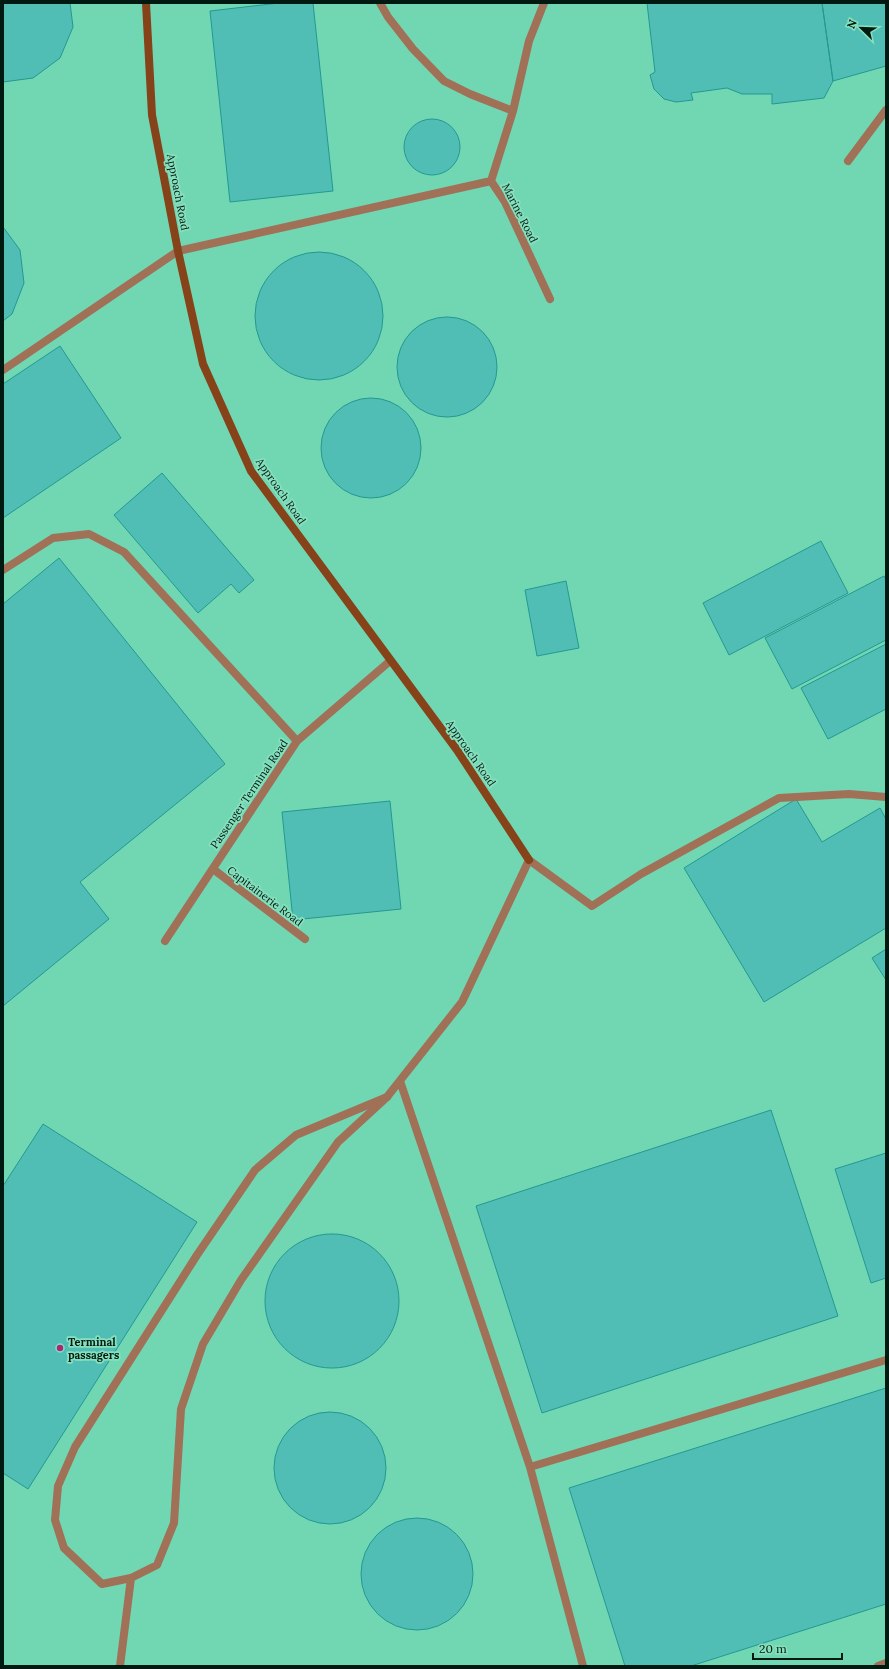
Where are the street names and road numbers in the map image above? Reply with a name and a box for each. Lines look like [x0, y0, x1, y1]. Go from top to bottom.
street label: Approach Road [164, 152, 192, 232]
street label: Marine Road [499, 181, 541, 245]
street label: Approach Road [252, 454, 309, 527]
street label: Approach Road [442, 716, 499, 789]
street label: Passenger Terminal Road [207, 736, 291, 851]
street label: Capitainerie Road [224, 863, 306, 929]

